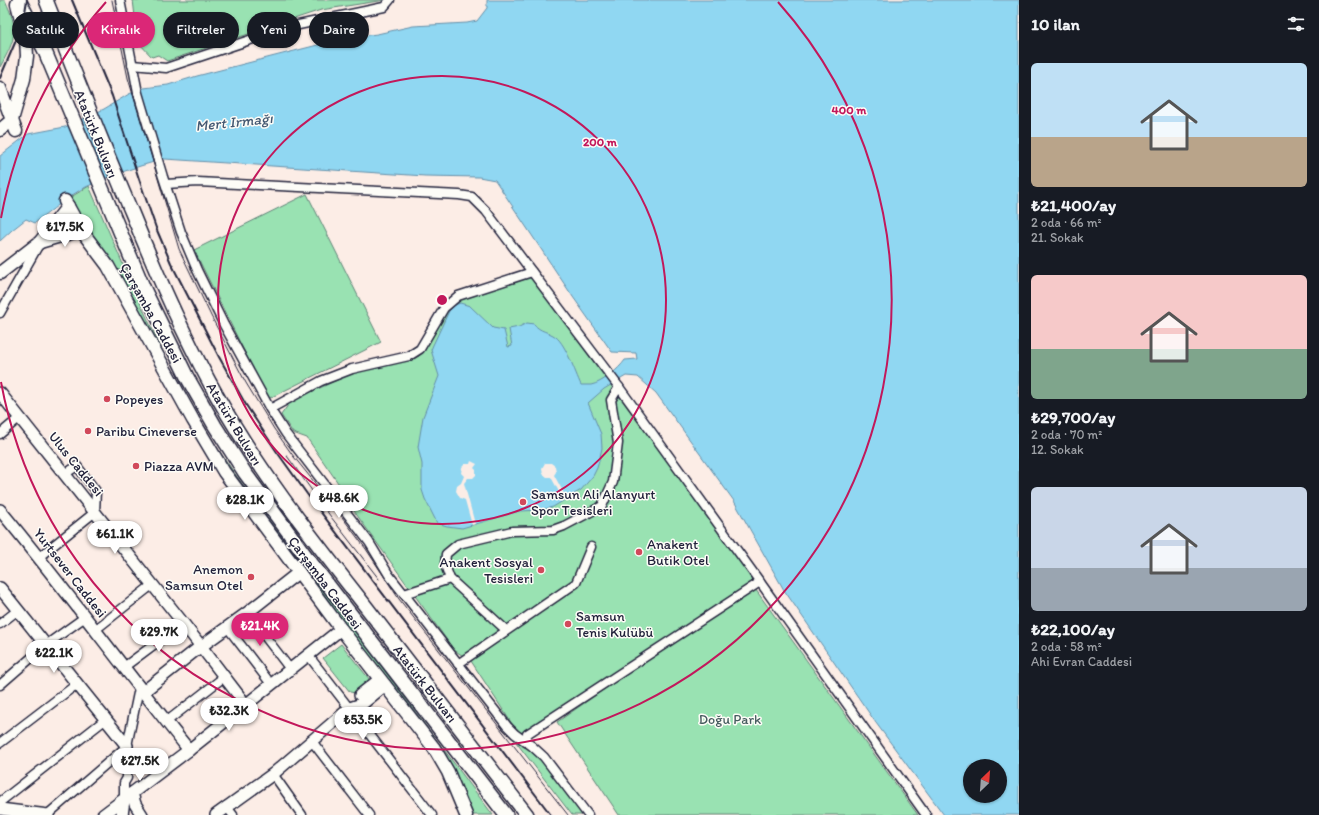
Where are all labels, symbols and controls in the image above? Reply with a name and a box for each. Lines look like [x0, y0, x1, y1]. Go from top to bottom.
chip: Satılık [12, 12, 79, 48]
chip: Kiralık [87, 12, 155, 48]
chip: Filtreler [163, 12, 239, 48]
chip: Yeni [247, 12, 301, 48]
chip: Daire [309, 12, 369, 48]
icon: filters [1285, 13, 1307, 35]
text: 10 ilan [1031, 14, 1080, 34]
street label: Atatürk Bulvarı [71, 87, 121, 181]
icon: home [1133, 89, 1205, 161]
text: 400 m [832, 103, 867, 117]
water label: Mert Irmağı [195, 109, 275, 135]
text: 200 m [583, 135, 618, 149]
text: ₺21,400/ay [1031, 195, 1116, 215]
pin: ₺17.5K [32, 214, 98, 248]
text: 2 oda · 66 m² [1031, 215, 1102, 230]
text: ₺17.5K [46, 219, 84, 234]
text: 21. Sokak [1031, 230, 1084, 245]
street label: Çarşamba Caddesi [116, 260, 186, 366]
centre of rings [435, 293, 449, 307]
icon: home [1133, 301, 1205, 373]
street label: Atatürk Bulvarı [203, 379, 265, 469]
place label: Popeyes [115, 391, 163, 408]
marker: Popeyes [102, 394, 112, 404]
text: ₺29,700/ay [1031, 407, 1115, 427]
place label: Paribu Cineverse [96, 423, 197, 440]
marker: Paribu Cineverse [83, 426, 93, 436]
text: 2 oda · 70 m² [1031, 427, 1102, 442]
street label: Ulus Caddesi [45, 428, 107, 500]
text: 12. Sokak [1031, 442, 1084, 457]
place label: Piazza AVM [144, 458, 214, 475]
marker: Piazza AVM [131, 461, 141, 471]
pin: ₺48.6K [306, 485, 372, 519]
place label: Samsun Ali Alanyurt Spor Tesisleri [531, 486, 655, 519]
pin: ₺28.1K [212, 487, 278, 521]
text: ₺48.6K [319, 490, 359, 505]
text: ₺28.1K [226, 492, 264, 507]
marker: Samsun Ali Alanyurt Spor Tesisleri [518, 497, 528, 507]
icon: home [1133, 513, 1205, 585]
pin: ₺61.1K [82, 521, 148, 555]
street label: Yurtsever Caddesi [30, 525, 110, 621]
text: ₺61.1K [96, 526, 134, 541]
street label: Çarşamba Caddesi [285, 533, 365, 633]
place label: Anakent Butik Otel [647, 536, 709, 569]
marker: Anakent Butik Otel [634, 547, 644, 557]
place label: Anakent Sosyal Tesisleri [440, 554, 533, 587]
place label: Anemon Samsun Otel [165, 561, 243, 594]
marker: Anakent Sosyal Tesisleri [536, 565, 546, 575]
marker: Anemon Samsun Otel [246, 572, 256, 582]
place label: Samsun Tenis Kulübü [576, 608, 654, 641]
pin: ₺21.4K [227, 613, 293, 647]
text: ₺21.4K [240, 618, 280, 633]
pin: ₺29.7K [126, 619, 192, 653]
marker: Samsun Tenis Kulübü [563, 619, 573, 629]
text: ₺22,100/ay [1031, 619, 1115, 639]
text: ₺29.7K [140, 624, 178, 639]
text: 2 oda · 58 m² [1031, 639, 1102, 654]
pin: ₺22.1K [21, 640, 87, 674]
street label: Atatürk Bulvarı [389, 642, 461, 726]
text: ₺22.1K [35, 645, 73, 660]
text: Ahi Evran Caddesi [1031, 654, 1132, 669]
pin: ₺32.3K [196, 698, 262, 732]
text: ₺32.3K [209, 703, 249, 718]
pin: ₺53.5K [330, 707, 396, 741]
park label: Doğu Park [699, 711, 761, 728]
text: ₺53.5K [343, 712, 383, 727]
pin: ₺27.5K [107, 748, 173, 782]
text: ₺27.5K [121, 753, 159, 768]
north arrow [963, 759, 1007, 803]
map controls [963, 759, 1007, 803]

